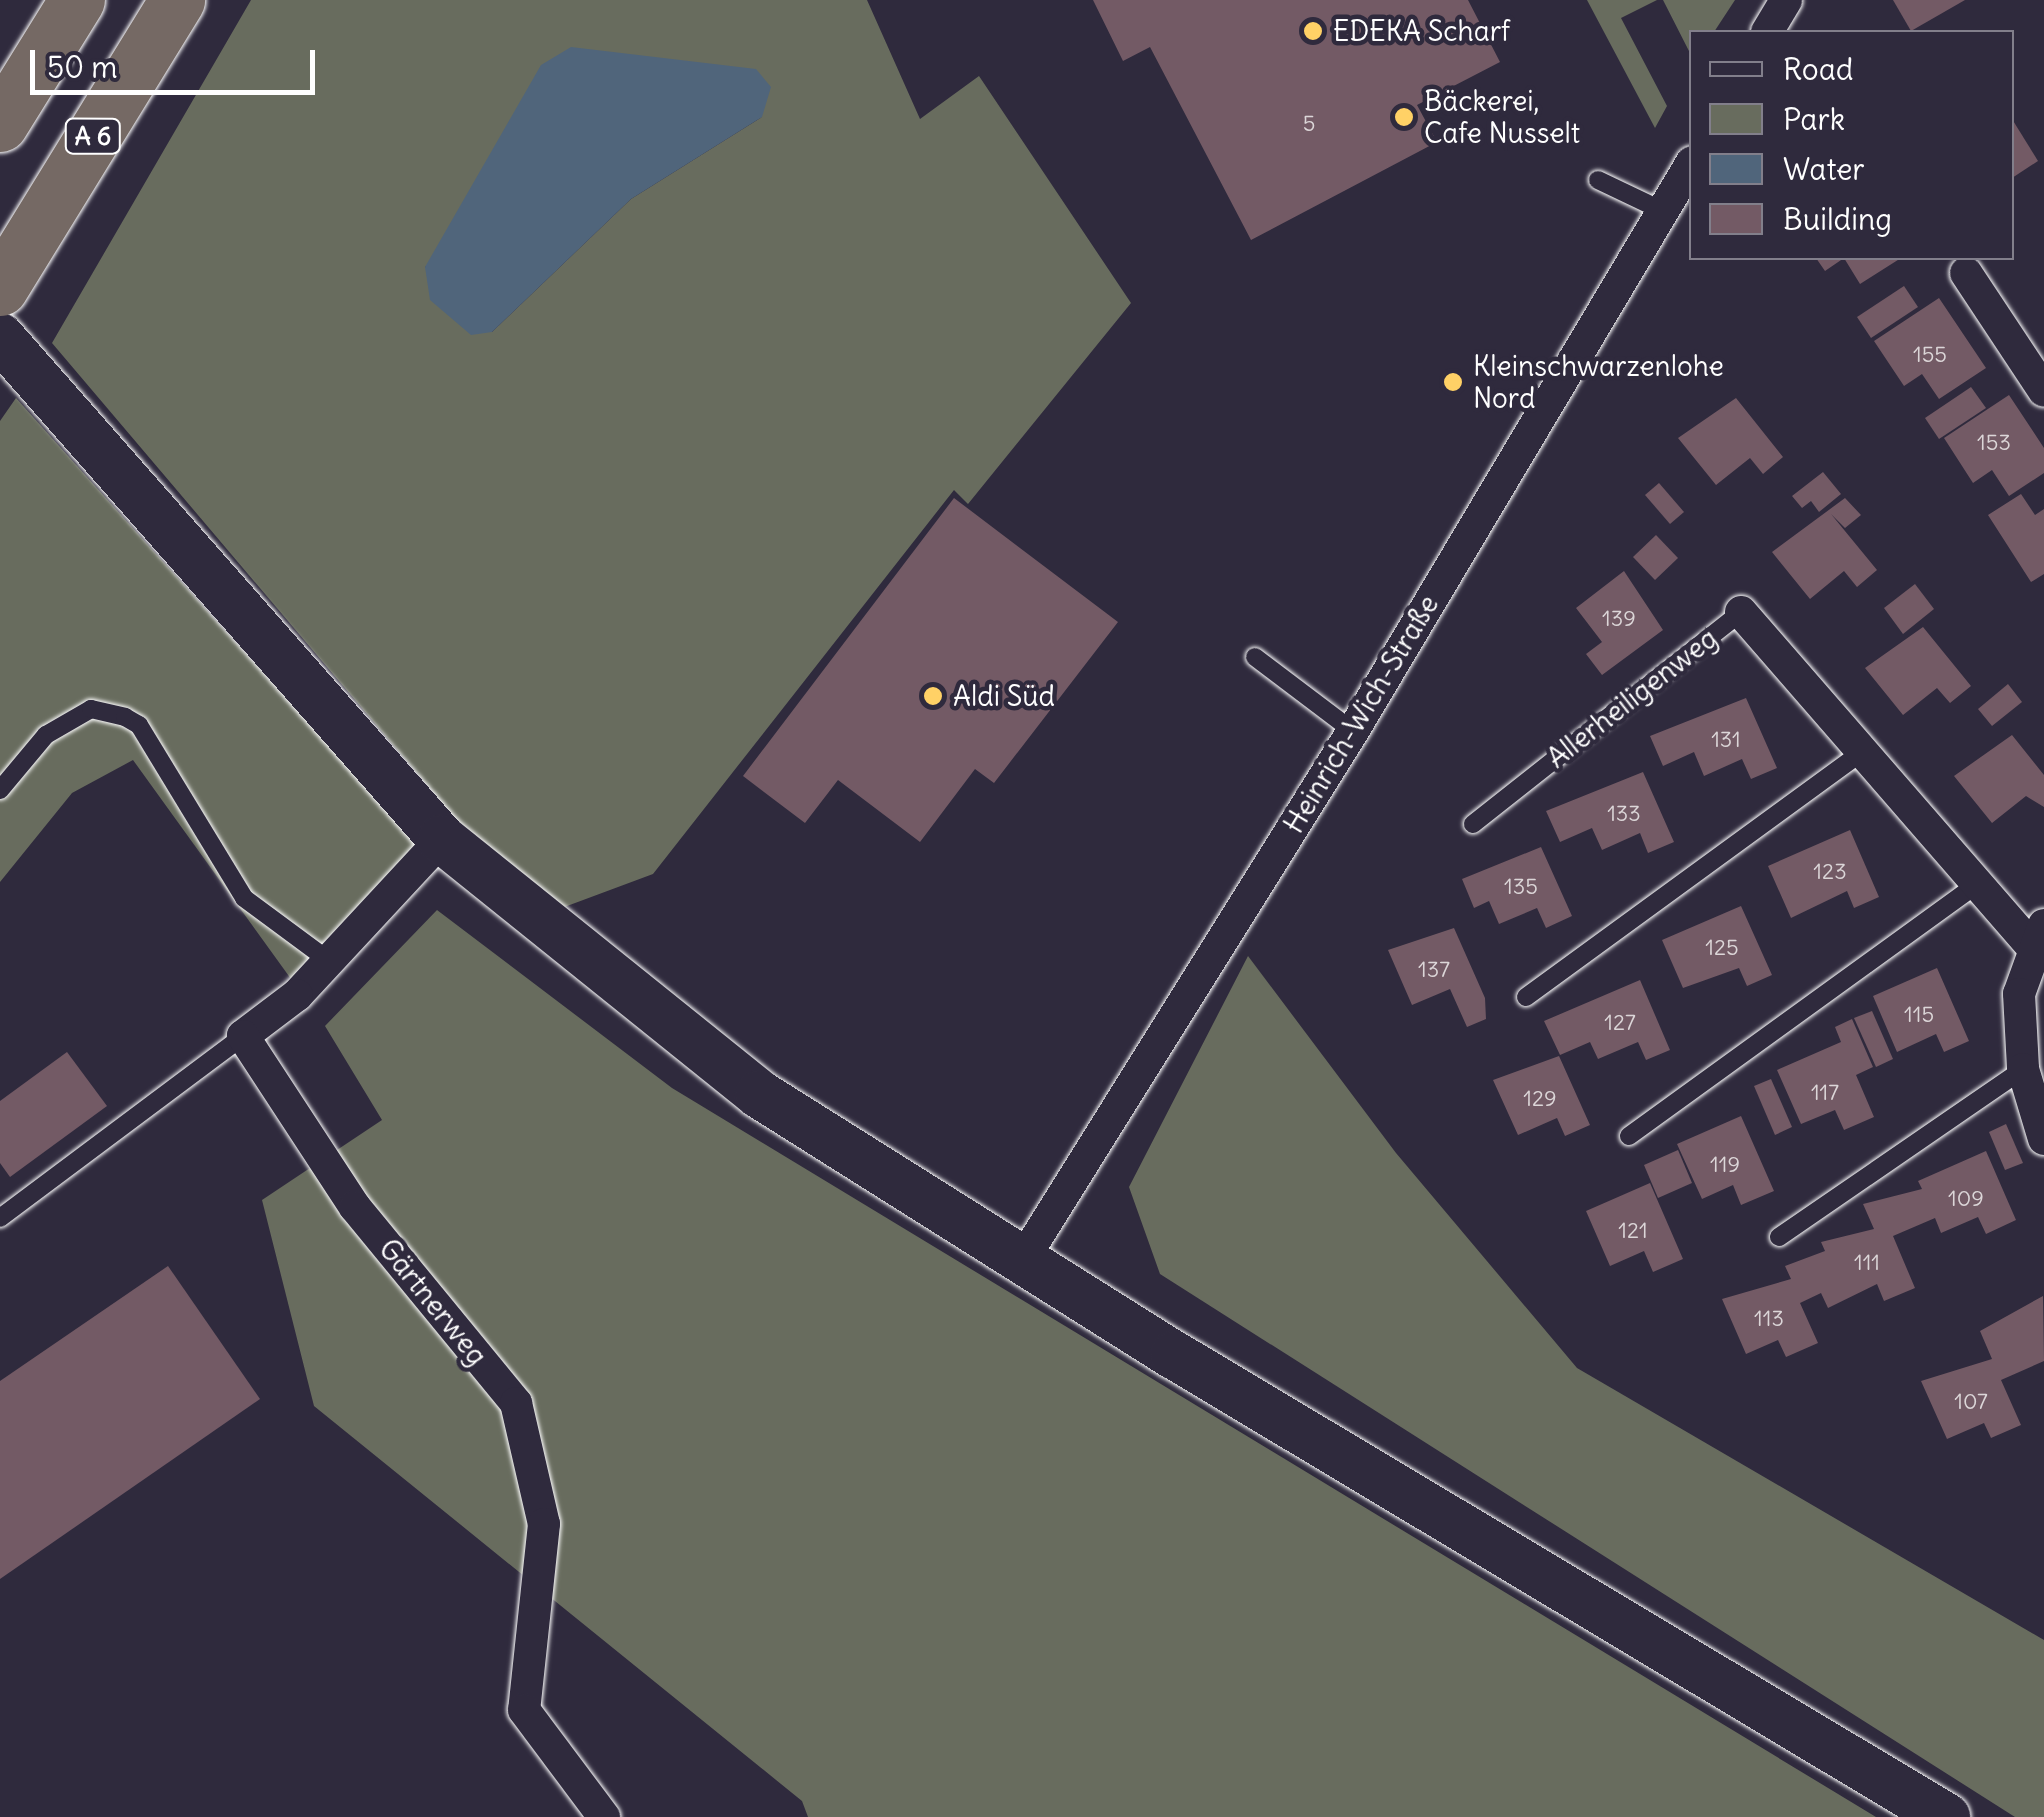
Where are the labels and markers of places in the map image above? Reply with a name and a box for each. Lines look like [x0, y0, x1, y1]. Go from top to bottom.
place label: EDEKA Scharf [1333, 14, 1510, 48]
marker: EDEKA Scharf [1302, 20, 1324, 42]
place label: Bäckerei, Cafe Nusselt [1424, 84, 1580, 150]
marker: Bäckerei, Cafe Nusselt [1393, 106, 1415, 128]
place label: Kleinschwarzenlohe Nord [1473, 349, 1724, 415]
marker: Kleinschwarzenlohe Nord [1442, 371, 1464, 393]
place label: Aldi Süd [953, 679, 1055, 713]
marker: Aldi Süd [922, 685, 944, 707]

